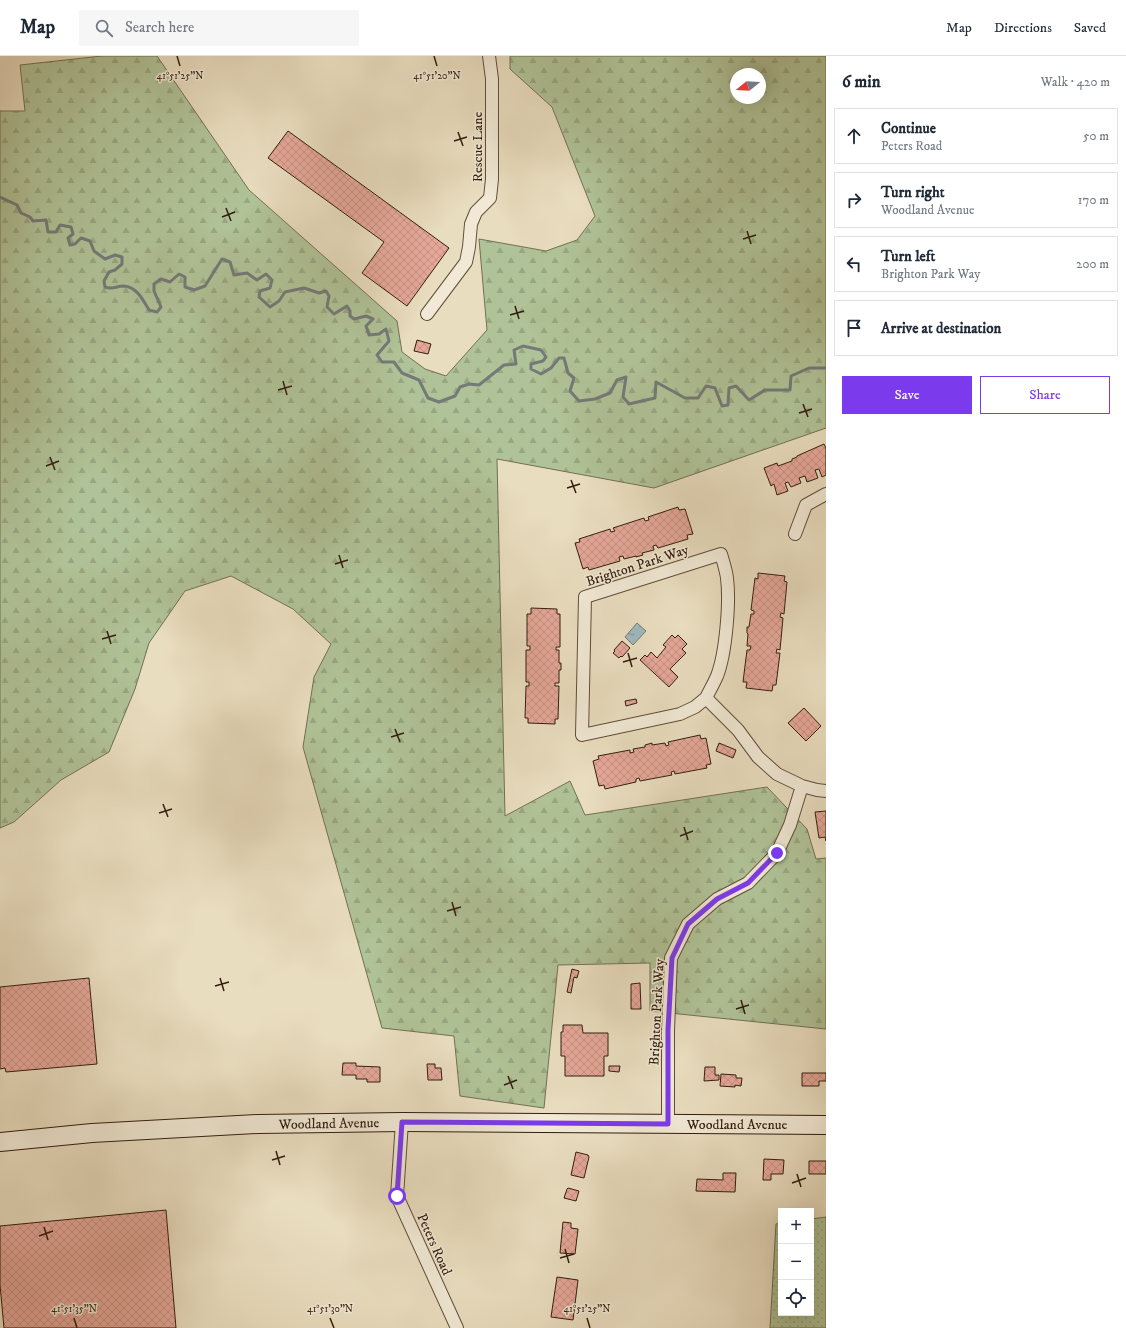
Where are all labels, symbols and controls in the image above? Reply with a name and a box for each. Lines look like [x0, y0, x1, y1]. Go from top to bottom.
search box [79, 10, 359, 46]
text: Map [20, 16, 55, 39]
icon: search [93, 17, 115, 39]
text: Search here [125, 18, 194, 37]
text: Map [946, 19, 972, 37]
text: Directions [994, 19, 1052, 37]
text: Saved [1074, 19, 1106, 37]
north arrow [730, 68, 766, 104]
text: 41°51'25"N [157, 70, 203, 82]
text: 41°51'20"N [413, 70, 461, 82]
text: 6 min [842, 71, 881, 93]
text: Walk · 420 m [1041, 74, 1110, 90]
street label: Rescue Lane [469, 112, 487, 182]
text: Continue [881, 119, 936, 138]
icon: ahead [843, 125, 865, 147]
text: 50 m [1083, 128, 1109, 144]
text: Peters Road [881, 138, 942, 154]
text: Turn right [881, 183, 944, 202]
icon: right [843, 189, 865, 211]
text: 170 m [1078, 192, 1109, 208]
text: Woodland Avenue [881, 202, 974, 218]
text: Turn left [881, 247, 935, 266]
icon: left [843, 253, 865, 275]
text: 200 m [1076, 256, 1109, 272]
text: Brighton Park Way [881, 266, 980, 282]
icon: arrive [843, 317, 865, 339]
text: Arrive at destination [881, 319, 1001, 338]
button: Save [842, 376, 972, 414]
button: Share [980, 376, 1110, 414]
street label: Brighton Park Way [584, 541, 691, 591]
route end [768, 844, 786, 862]
street label: Brighton Park Way [645, 958, 669, 1066]
street label: Woodland Avenue [278, 1114, 380, 1134]
street label: Woodland Avenue [686, 1116, 787, 1134]
route start [388, 1187, 406, 1205]
map controls [778, 1208, 814, 1316]
button: + [778, 1208, 814, 1244]
street label: Peters Road [412, 1211, 456, 1278]
button: − [778, 1244, 814, 1280]
button: locate [778, 1280, 814, 1316]
text: 41°51'35"N [51, 1303, 97, 1315]
text: 41°51'30"N [307, 1303, 353, 1315]
text: 41°51'25"N [564, 1303, 610, 1315]

